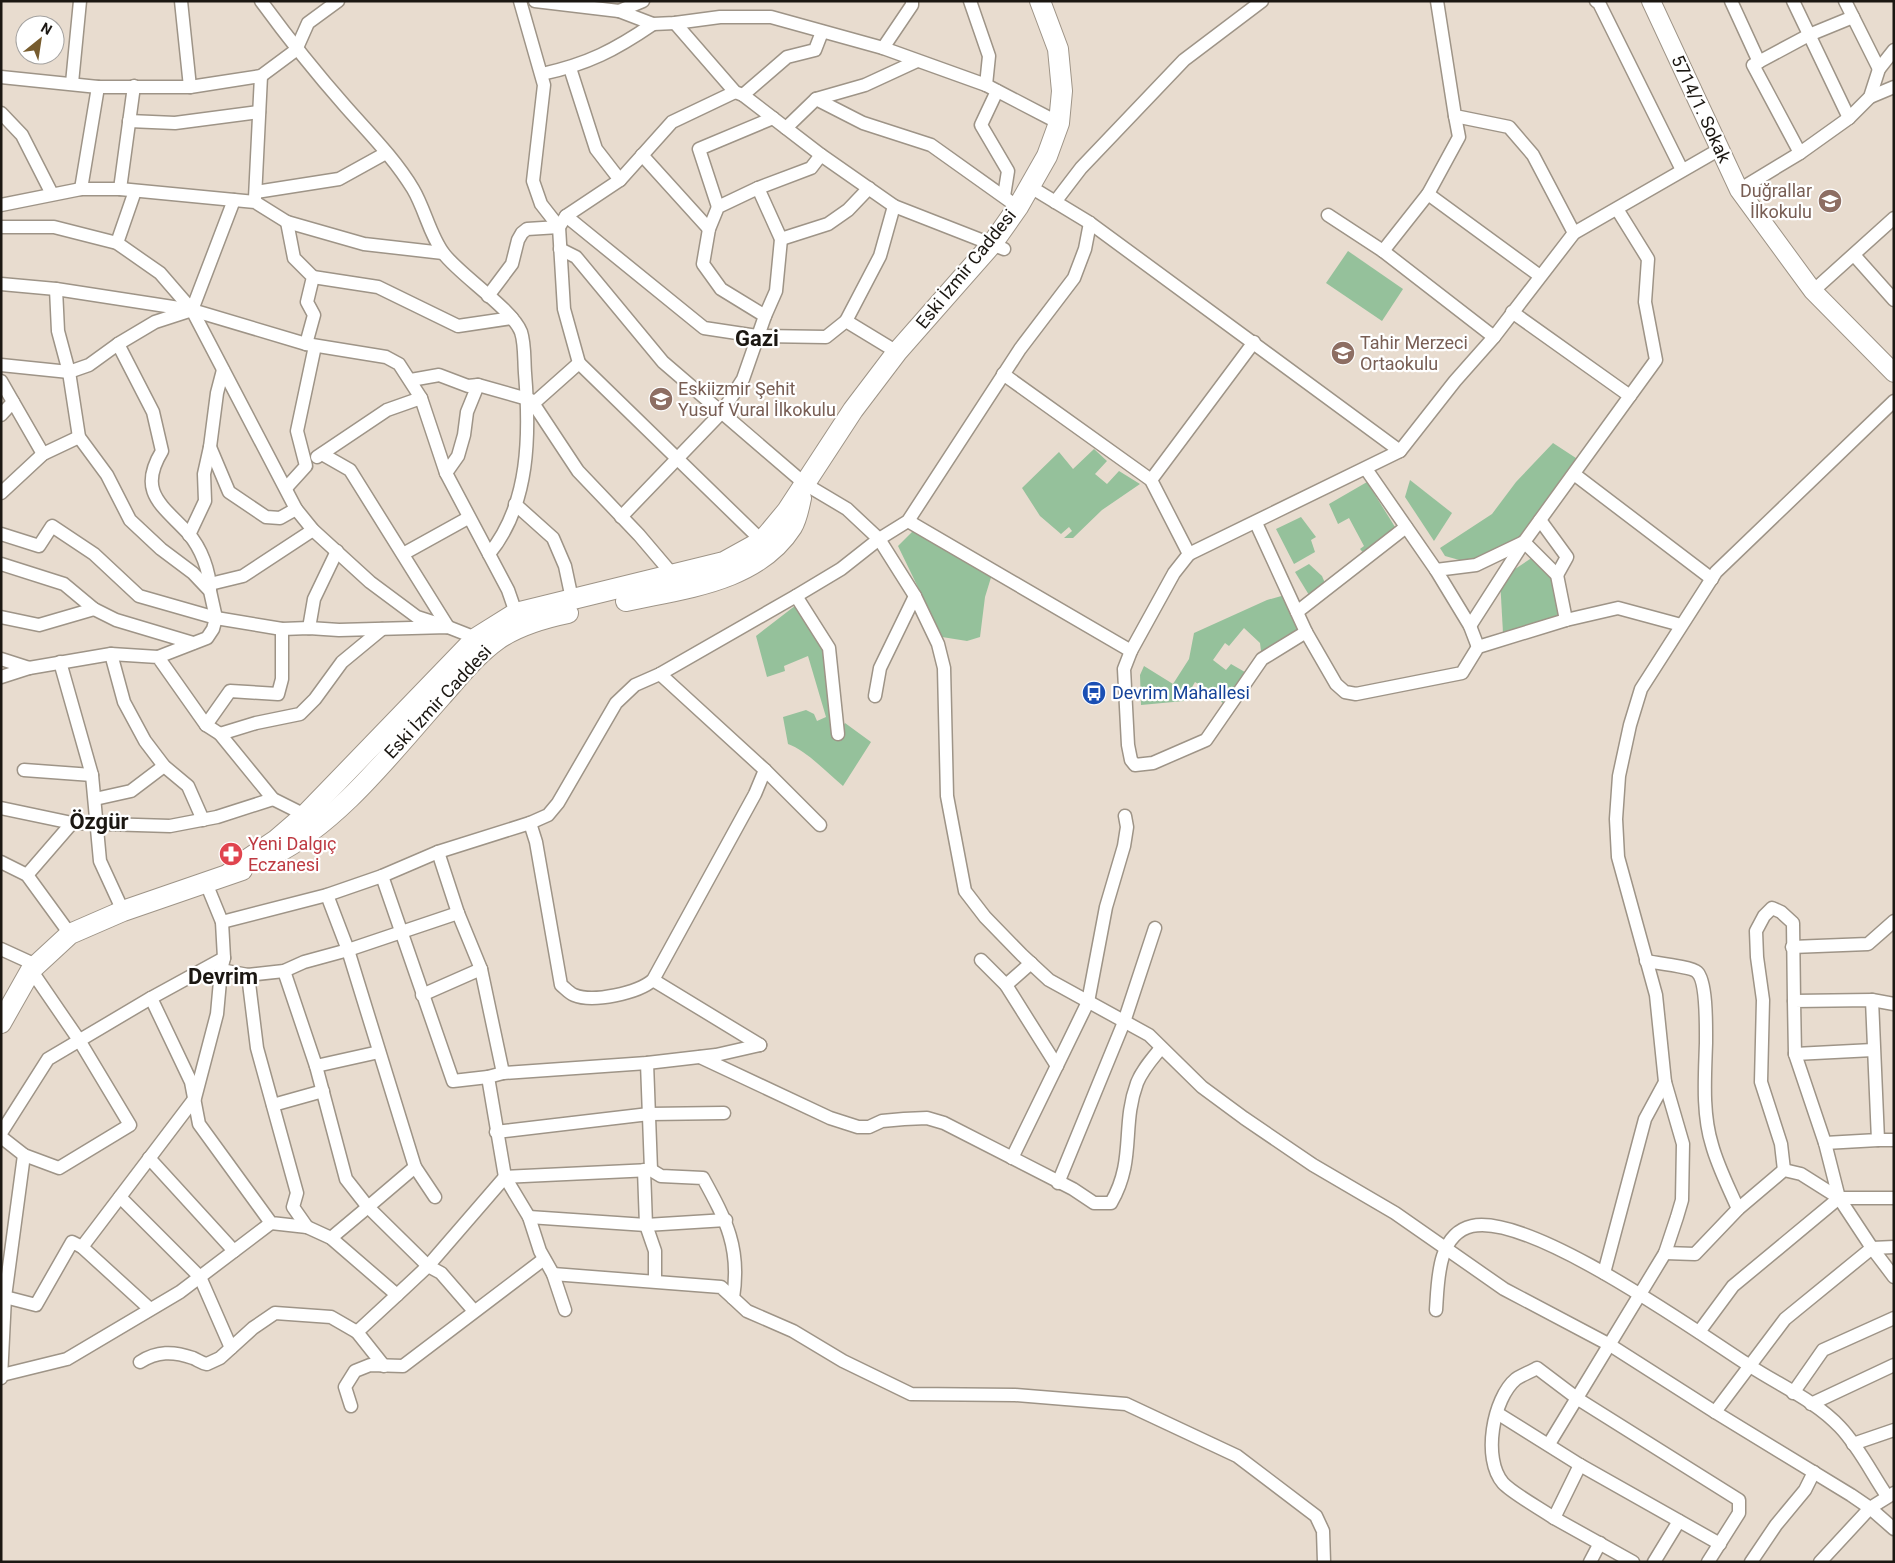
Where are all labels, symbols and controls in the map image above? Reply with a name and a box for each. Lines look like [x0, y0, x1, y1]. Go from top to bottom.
north arrow [15, 15, 65, 65]
text: N [38, 19, 55, 38]
street label: 5714/1. Sokak [1667, 52, 1736, 167]
place label: Duğrallar İlkokulu [1740, 180, 1812, 222]
school or university icon: Duğrallar İlkokulu [1817, 188, 1843, 214]
street label: Eski İzmir Caddesi [911, 205, 1020, 332]
district label: Gazi [735, 326, 779, 351]
place label: Tahir Merzeci Ortaokulu [1360, 332, 1468, 374]
school or university icon: Tahir Merzeci Ortaokulu [1330, 340, 1356, 366]
place label: Eskiizmir Şehit Yusuf Vural İlkokulu [678, 378, 836, 420]
school or university icon: Eskiizmir Şehit Yusuf Vural İlkokulu [648, 386, 674, 412]
street label: Eski İzmir Caddesi [380, 641, 495, 763]
bus stop icon: Devrim Mahallesi [1081, 680, 1107, 706]
place label: Devrim Mahallesi [1112, 682, 1250, 703]
district label: Özgür [69, 809, 129, 834]
place label: Yeni Dalgıç Eczanesi [248, 833, 337, 875]
pharmacy icon: Yeni Dalgıç Eczanesi [218, 841, 244, 867]
district label: Devrim [188, 964, 258, 989]

